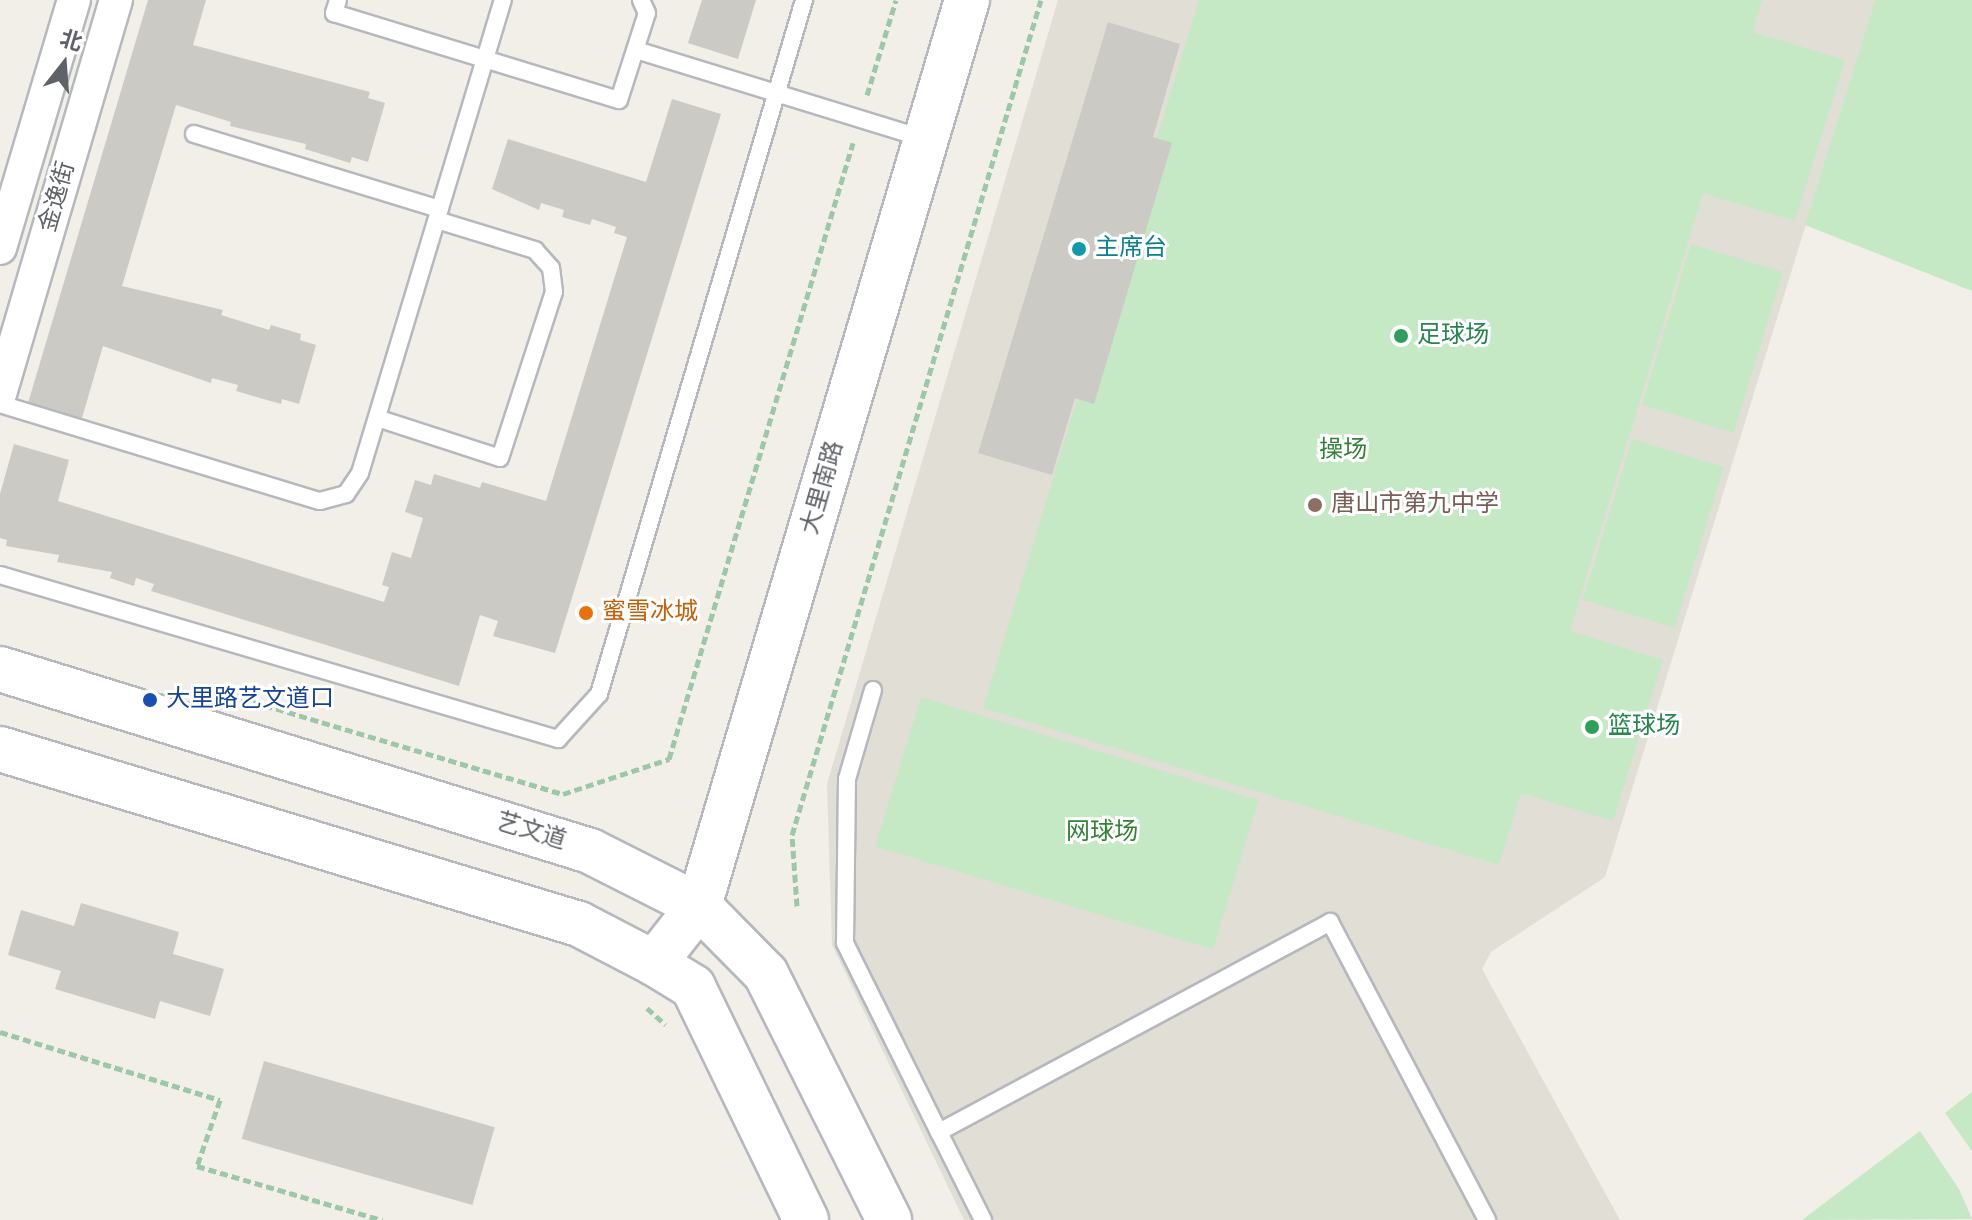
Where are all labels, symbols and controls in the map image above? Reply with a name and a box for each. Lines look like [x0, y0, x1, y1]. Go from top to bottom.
north arrow [24, 24, 104, 104]
text: 北 [57, 27, 85, 55]
street label: 金逸街 [34, 158, 82, 236]
place label: 主席台 [1095, 235, 1167, 263]
marker: 主席台 [1070, 240, 1088, 258]
place label: 足球场 [1417, 322, 1489, 350]
marker: 足球场 [1392, 327, 1410, 345]
park label: 操场 [1319, 437, 1367, 465]
street label: 大里南路 [796, 438, 850, 538]
place label: 唐山市第九中学 [1331, 491, 1499, 519]
marker: 唐山市第九中学 [1306, 496, 1324, 514]
place label: 蜜雪冰城 [602, 599, 698, 627]
marker: 蜜雪冰城 [577, 604, 595, 622]
place label: 大里路艺文道口 [166, 686, 334, 714]
marker: 大里路艺文道口 [141, 691, 159, 709]
place label: 篮球场 [1608, 713, 1680, 741]
marker: 篮球场 [1583, 718, 1601, 736]
street label: 艺文道 [492, 808, 570, 856]
park label: 网球场 [1066, 819, 1138, 847]

